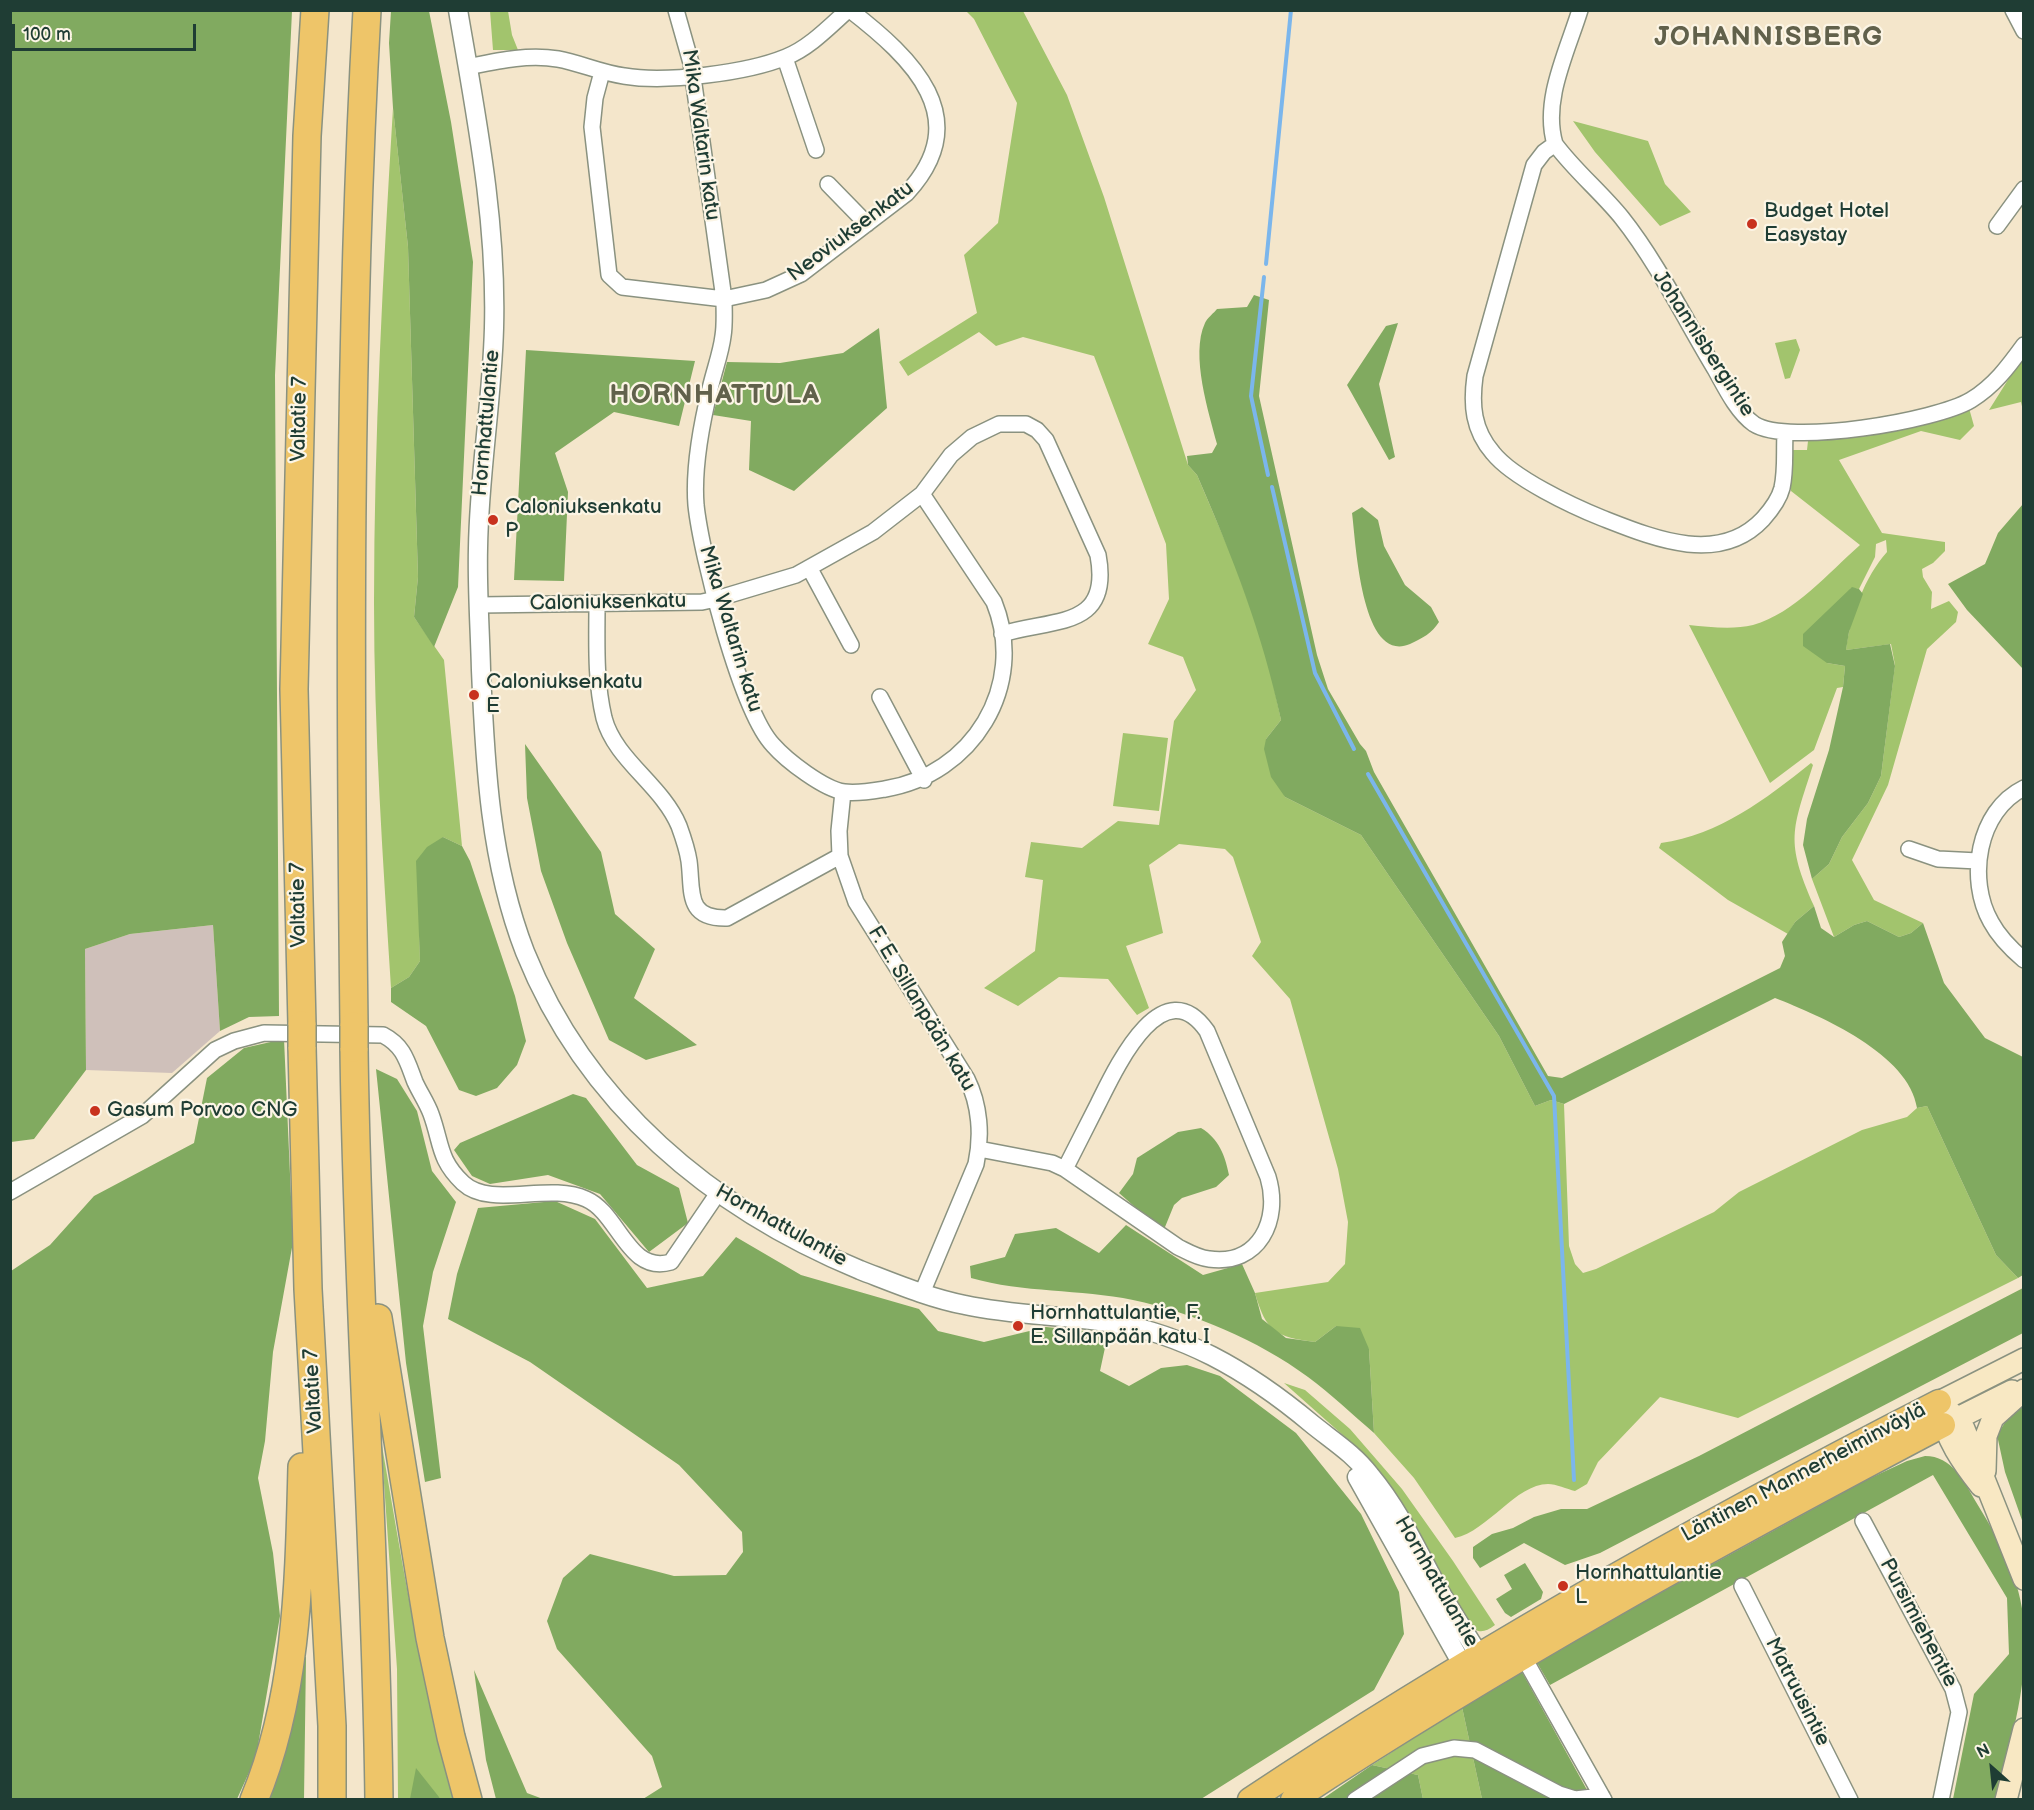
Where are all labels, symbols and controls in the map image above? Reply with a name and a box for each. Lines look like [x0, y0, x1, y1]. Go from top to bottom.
scale bar [15, 12, 200, 50]
district label: JOHANNISBERG [1654, 22, 1884, 54]
text: 100 m [23, 24, 71, 45]
street label: Mika Waltarin katu [676, 48, 724, 222]
street label: Neoviuksenkatu [783, 176, 919, 288]
place label: Budget Hotel Easystay [1764, 199, 1889, 249]
marker: Budget Hotel Easystay [1745, 217, 1759, 231]
street label: Johannisbergintie [1646, 266, 1760, 422]
street label: Hornhattulantie [468, 349, 506, 497]
street label: Valtatie 7 [287, 376, 313, 462]
district label: HORNHATTULA [609, 380, 821, 412]
place label: Caloniuksenkatu P [505, 495, 662, 545]
marker: Caloniuksenkatu P [486, 513, 500, 527]
street label: Mika Waltarin katu [693, 543, 767, 715]
street label: Caloniuksenkatu [530, 589, 686, 617]
place label: Caloniuksenkatu E [486, 670, 643, 720]
marker: Caloniuksenkatu E [467, 688, 481, 702]
street label: Valtatie 7 [286, 862, 312, 948]
street label: F. E. Sillanpään katu [862, 922, 980, 1096]
place label: Gasum Porvoo CNG [107, 1098, 297, 1124]
marker: Gasum Porvoo CNG [88, 1104, 102, 1118]
street label: Hornhattulantie [711, 1179, 851, 1273]
place label: Hornhattulantie, F. E. Sillanpään katu I [1030, 1301, 1210, 1351]
marker: Hornhattulantie, F. E. Sillanpään katu I [1011, 1319, 1025, 1333]
street label: Valtatie 7 [299, 1348, 329, 1434]
street label: Läntinen Mannerheiminväylä [1678, 1398, 1930, 1548]
street label: Hornhattulantie [1388, 1512, 1484, 1652]
street label: Pursimiehentie [1873, 1554, 1963, 1692]
place label: Hornhattulantie L [1575, 1561, 1722, 1611]
marker: Hornhattulantie L [1556, 1579, 1570, 1593]
street label: Matruusintie [1759, 1634, 1835, 1750]
north arrow [1962, 1738, 2022, 1798]
text: N [1974, 1740, 1993, 1763]

